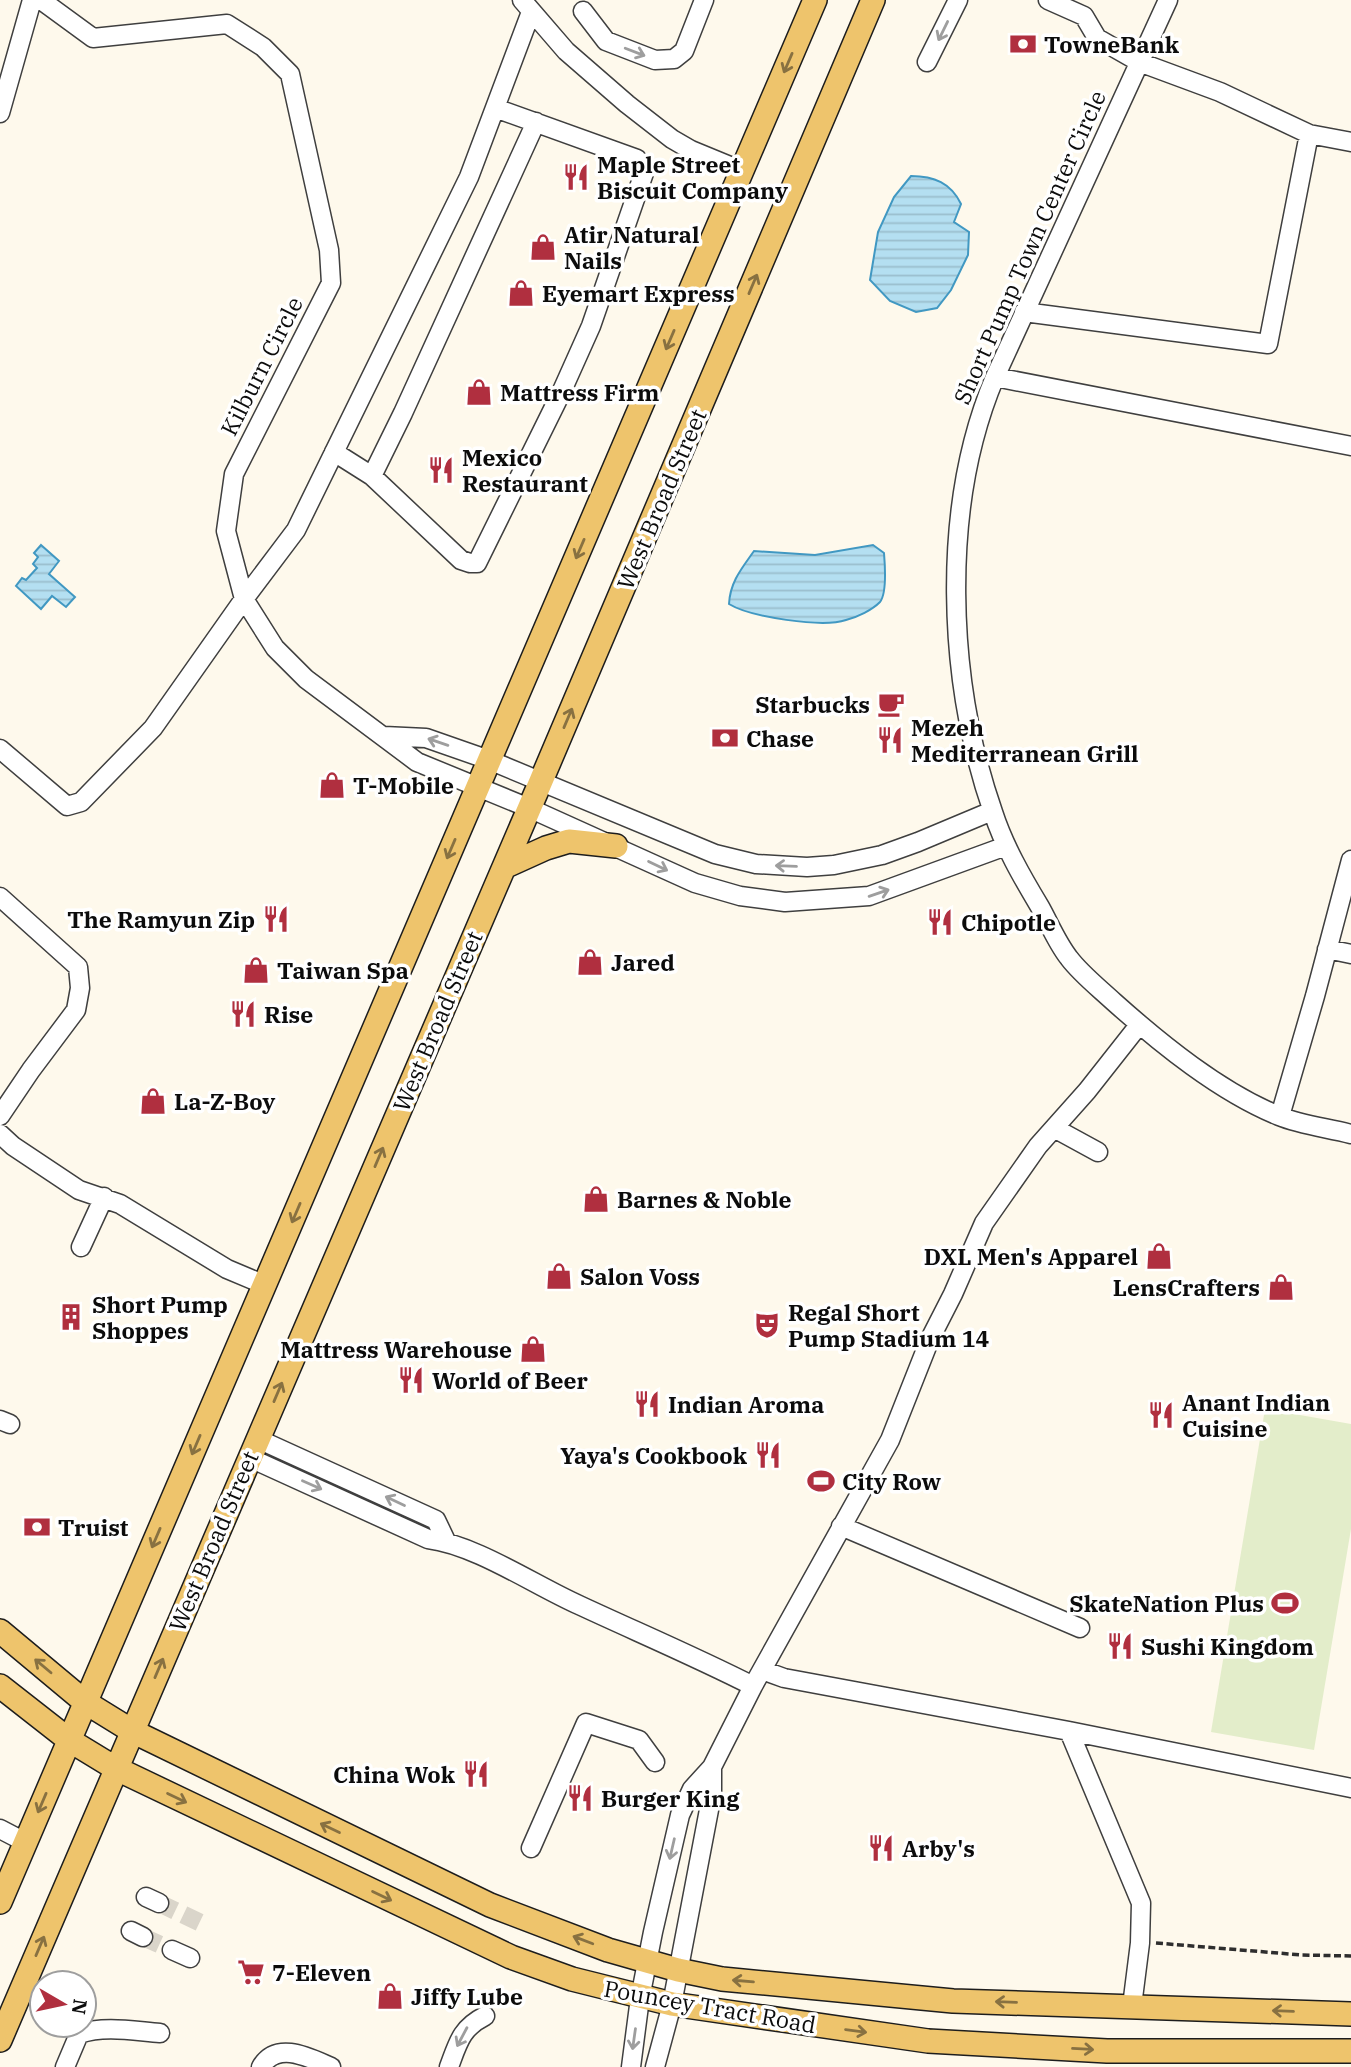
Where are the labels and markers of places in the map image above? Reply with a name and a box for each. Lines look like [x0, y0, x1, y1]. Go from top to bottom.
bank icon: TowneBank [1008, 29, 1038, 59]
place label: TowneBank [1044, 29, 1180, 59]
place label: Maple Street Biscuit Company [597, 149, 788, 205]
restaurant icon: Maple Street Biscuit Company [561, 162, 591, 192]
place label: Atir Natural Nails [564, 219, 699, 275]
shop icon: Atir Natural Nails [528, 232, 558, 262]
shop icon: Eyemart Express [506, 278, 536, 308]
place label: Eyemart Express [542, 278, 735, 308]
shop icon: Mattress Firm [464, 377, 494, 407]
place label: Mattress Firm [500, 377, 659, 407]
place label: Mexico Restaurant [462, 442, 588, 498]
restaurant icon: Mexico Restaurant [426, 455, 456, 485]
place label: Starbucks [755, 689, 870, 719]
cafe icon: Starbucks [876, 689, 906, 719]
place label: Mezeh Mediterranean Grill [911, 712, 1138, 768]
bank icon: Chase [710, 723, 740, 753]
place label: Chase [746, 723, 814, 753]
restaurant icon: Mezeh Mediterranean Grill [875, 725, 905, 755]
shop icon: T-Mobile [317, 770, 347, 800]
place label: T-Mobile [353, 770, 454, 800]
place label: The Ramyun Zip [67, 904, 255, 934]
restaurant icon: The Ramyun Zip [261, 904, 291, 934]
restaurant icon: Chipotle [925, 907, 955, 937]
place label: Chipotle [961, 907, 1056, 937]
shop icon: Jared [575, 947, 605, 977]
place label: Jared [611, 947, 675, 977]
shop icon: Taiwan Spa [241, 955, 271, 985]
place label: Taiwan Spa [277, 955, 409, 985]
restaurant icon: Rise [228, 999, 258, 1029]
place label: Rise [264, 999, 313, 1029]
shop icon: La-Z-Boy [138, 1086, 168, 1116]
place label: La-Z-Boy [174, 1086, 275, 1116]
shop icon: Barnes & Noble [581, 1184, 611, 1214]
place label: Barnes & Noble [617, 1184, 792, 1214]
place label: DXL Men's Apparel [924, 1241, 1138, 1271]
shop icon: DXL Men's Apparel [1144, 1241, 1174, 1271]
shop icon: Salon Voss [544, 1261, 574, 1291]
place label: Salon Voss [580, 1261, 700, 1291]
place label: LensCrafters [1113, 1272, 1260, 1302]
shop icon: LensCrafters [1266, 1272, 1296, 1302]
place label: Short Pump Shoppes [92, 1289, 228, 1345]
place label: Regal Short Pump Stadium 14 [788, 1297, 990, 1353]
building icon: Short Pump Shoppes [56, 1302, 86, 1332]
theatre icon: Regal Short Pump Stadium 14 [752, 1310, 782, 1340]
place label: Mattress Warehouse [280, 1334, 512, 1364]
shop icon: Mattress Warehouse [518, 1334, 548, 1364]
restaurant icon: World of Beer [396, 1365, 426, 1395]
place label: World of Beer [432, 1365, 588, 1395]
place label: Anant Indian Cuisine [1182, 1387, 1330, 1443]
restaurant icon: Indian Aroma [632, 1389, 662, 1419]
place label: Indian Aroma [668, 1389, 824, 1419]
restaurant icon: Anant Indian Cuisine [1146, 1400, 1176, 1430]
place label: Yaya's Cookbook [560, 1440, 748, 1470]
restaurant icon: Yaya's Cookbook [753, 1440, 783, 1470]
sports icon: City Row [806, 1466, 836, 1496]
place label: City Row [842, 1466, 941, 1496]
bank icon: Truist [22, 1512, 52, 1542]
place label: Truist [58, 1512, 129, 1542]
place label: SkateNation Plus [1069, 1588, 1264, 1618]
sports icon: SkateNation Plus [1270, 1588, 1300, 1618]
restaurant icon: Sushi Kingdom [1105, 1631, 1135, 1661]
place label: Sushi Kingdom [1141, 1631, 1314, 1661]
place label: China Wok [333, 1759, 456, 1789]
restaurant icon: China Wok [461, 1759, 491, 1789]
restaurant icon: Burger King [565, 1783, 595, 1813]
place label: Burger King [601, 1783, 740, 1813]
restaurant icon: Arby's [866, 1833, 896, 1863]
place label: Arby's [902, 1833, 975, 1863]
supermarket icon: 7-Eleven [236, 1957, 266, 1987]
place label: 7-Eleven [272, 1957, 371, 1987]
shop icon: Jiffy Lube [375, 1981, 405, 2011]
place label: Jiffy Lube [411, 1981, 523, 2011]

